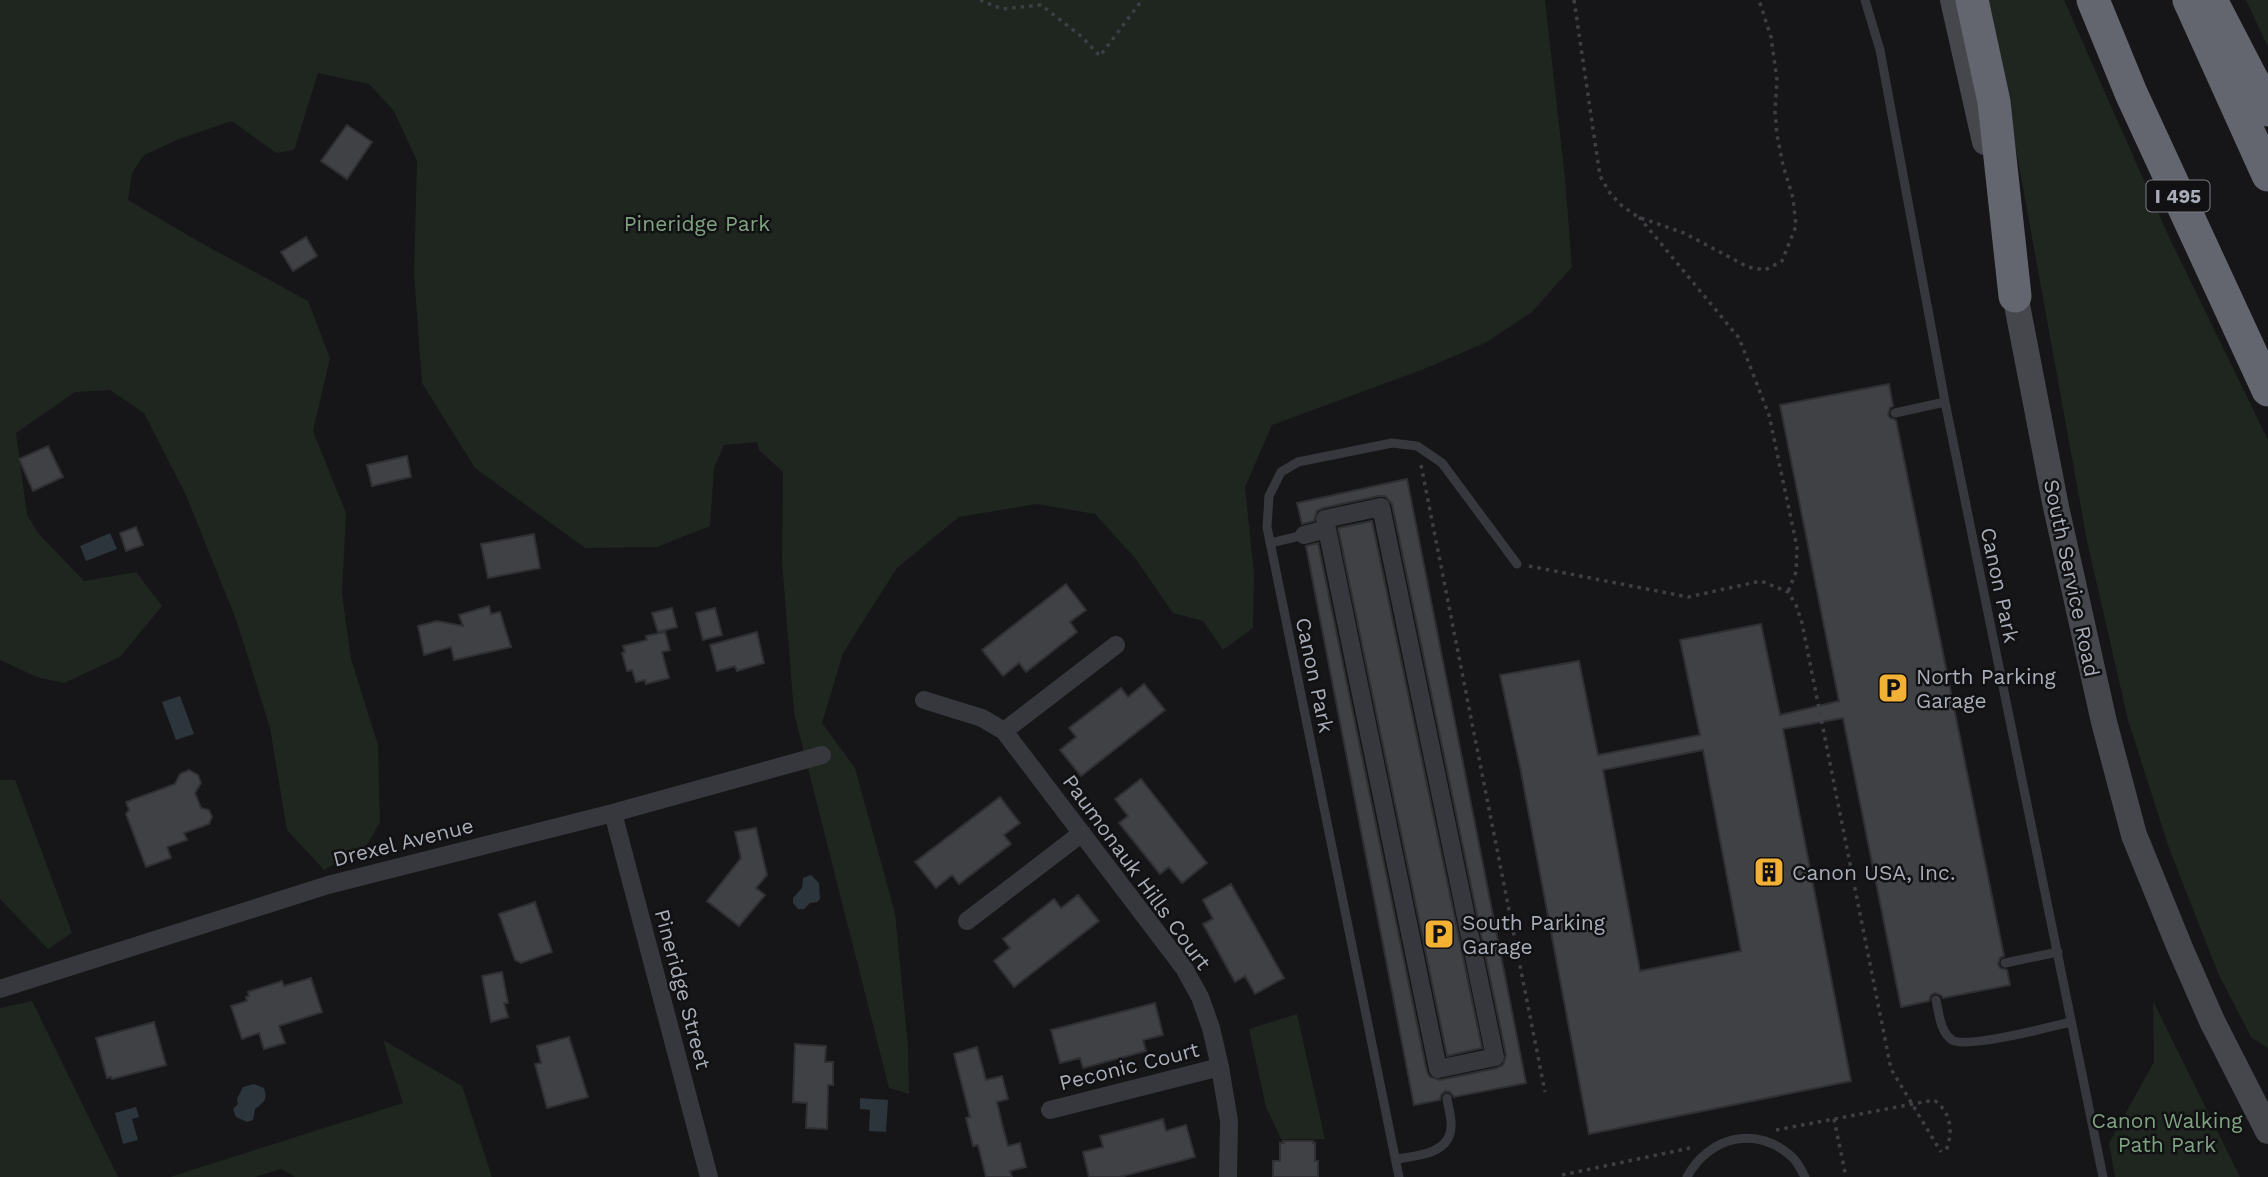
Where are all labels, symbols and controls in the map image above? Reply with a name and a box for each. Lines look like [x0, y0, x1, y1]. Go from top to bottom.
road number: I 495 [2146, 180, 2210, 212]
park label: Pineridge Park [624, 211, 770, 236]
street label: South Service Road [2039, 477, 2105, 679]
street label: Canon Park [1976, 525, 2024, 645]
street label: Canon Park [1291, 615, 1339, 735]
place label: North Parking Garage [1916, 664, 2056, 713]
parking icon: North Parking Garage [1876, 671, 1910, 705]
street label: Paumonauk Hills Court [1058, 769, 1216, 975]
street label: Drexel Avenue [330, 812, 476, 872]
building icon: Canon USA, Inc. [1752, 855, 1786, 889]
place label: Canon USA, Inc. [1792, 860, 1955, 885]
street label: Pineridge Street [650, 906, 716, 1072]
place label: South Parking Garage [1462, 910, 1606, 959]
parking icon: South Parking Garage [1422, 917, 1456, 951]
street label: Peconic Court [1056, 1036, 1202, 1095]
park label: Canon Walking Path Park [2092, 1108, 2243, 1157]

